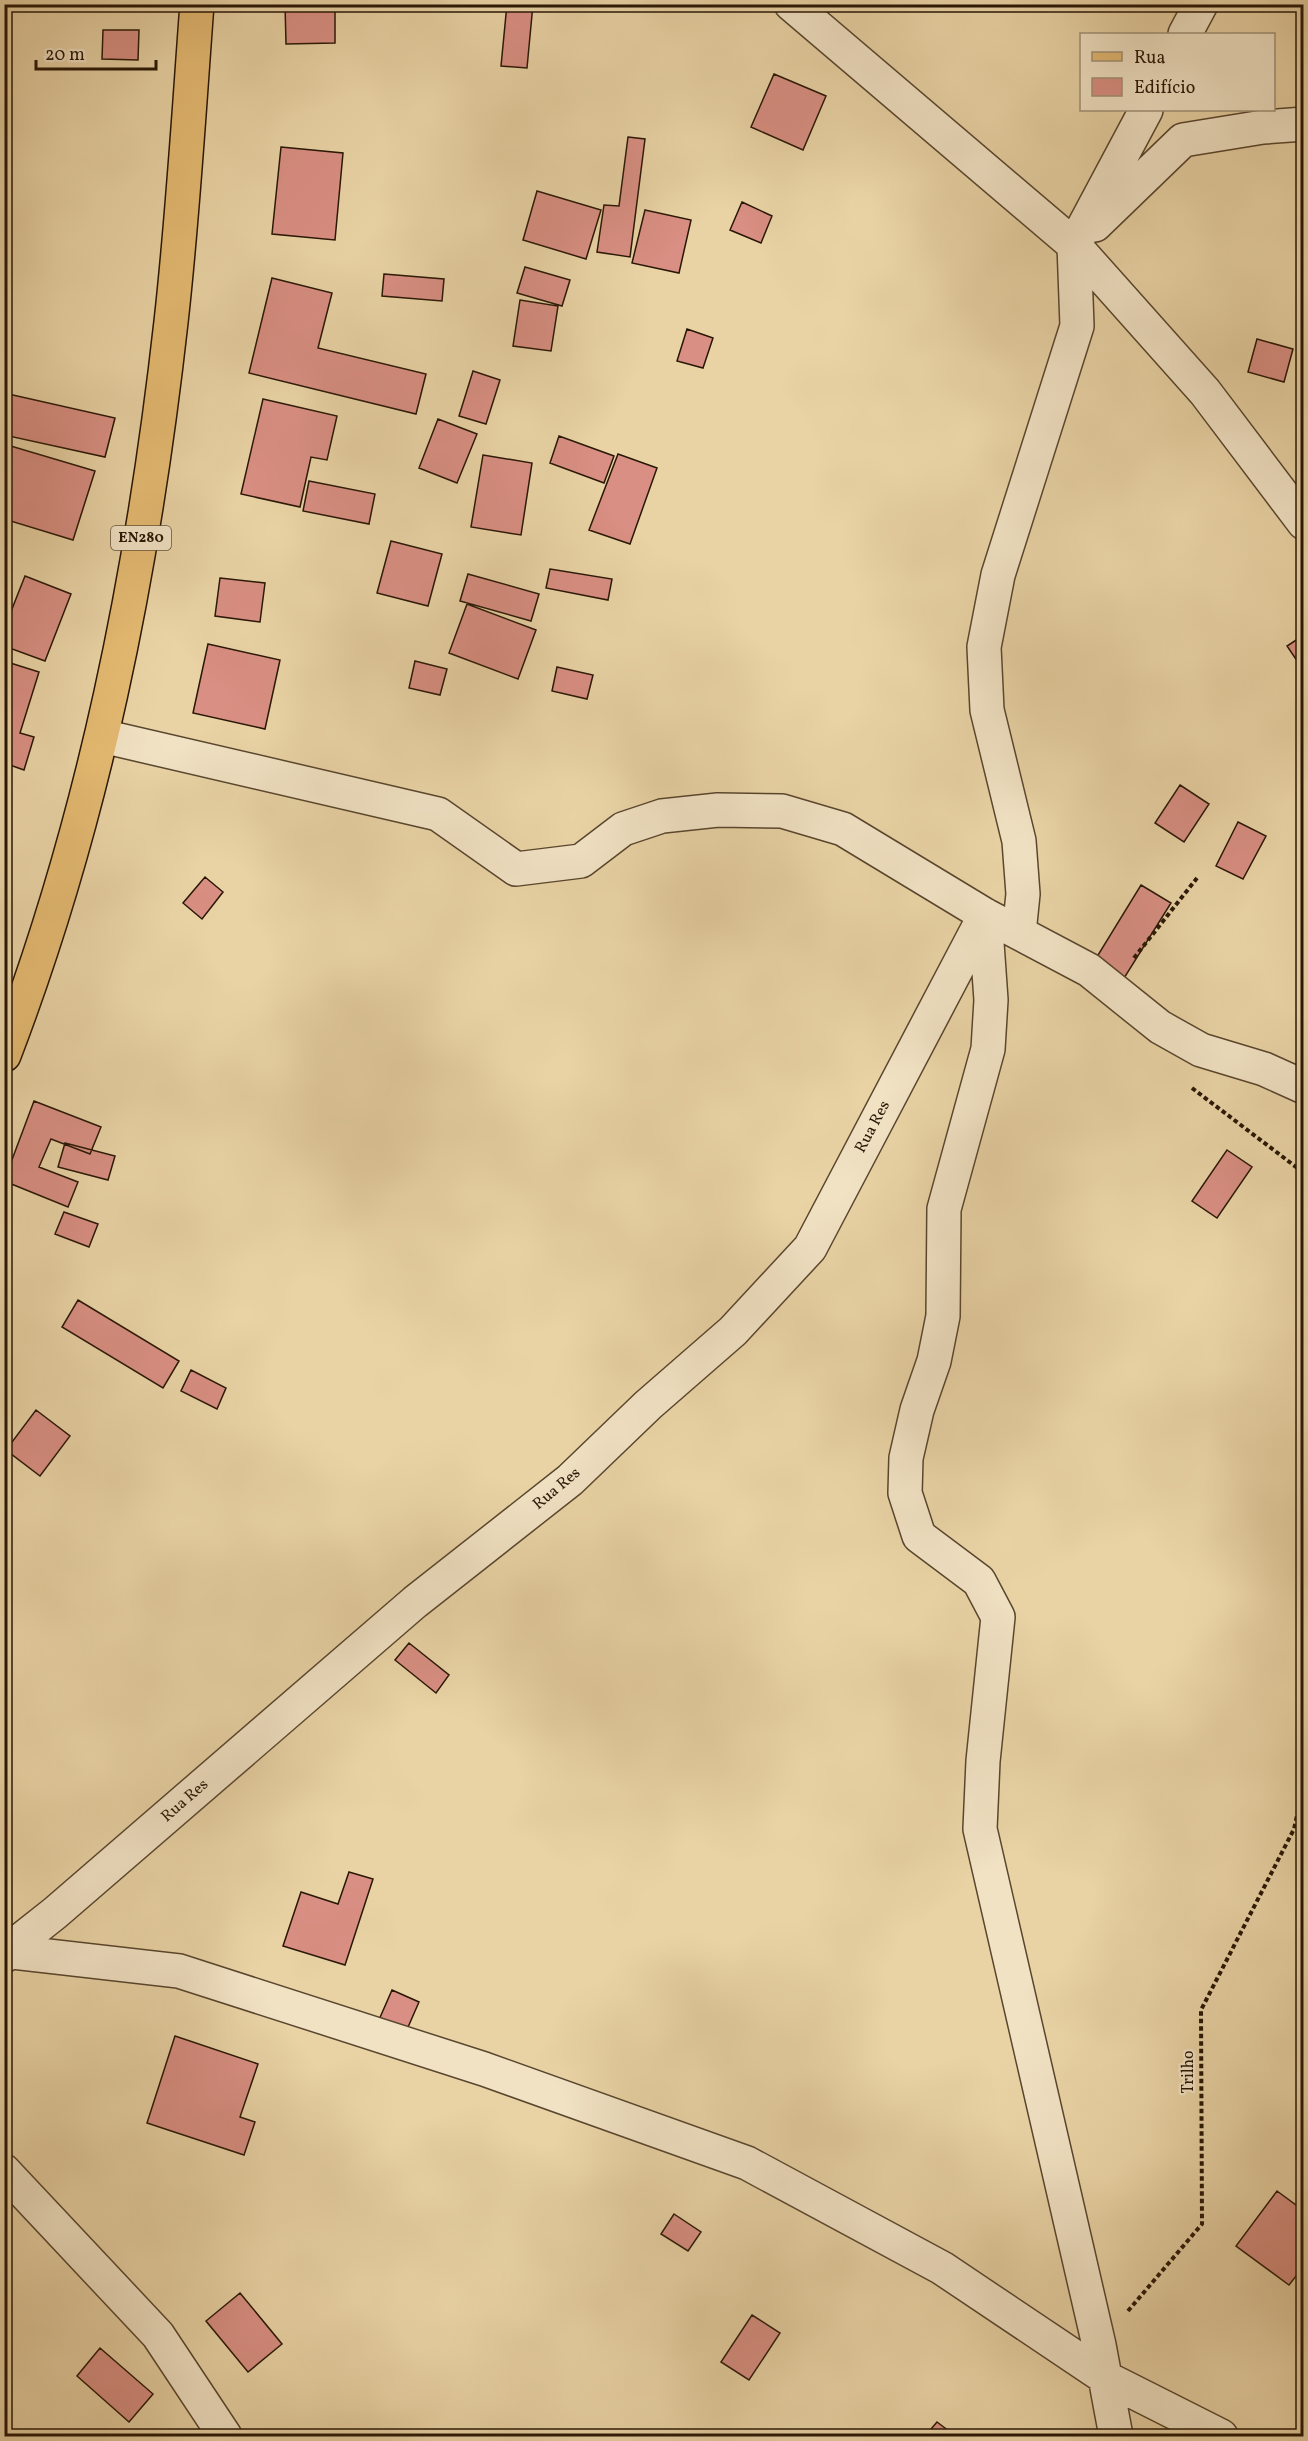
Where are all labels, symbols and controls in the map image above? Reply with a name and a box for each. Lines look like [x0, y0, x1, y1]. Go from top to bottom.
scale bar [36, 33, 156, 71]
legend [1080, 33, 1275, 111]
text: 20 m [45, 43, 85, 68]
text: Rua [1134, 46, 1165, 71]
text: Edifício [1134, 76, 1195, 101]
road number: EN280 [111, 526, 171, 550]
street label: Rua Res [850, 1097, 896, 1157]
street label: Rua Res [528, 1462, 586, 1515]
street label: Rua Res [157, 1774, 214, 1828]
street label: Trilho [1178, 2050, 1200, 2094]

